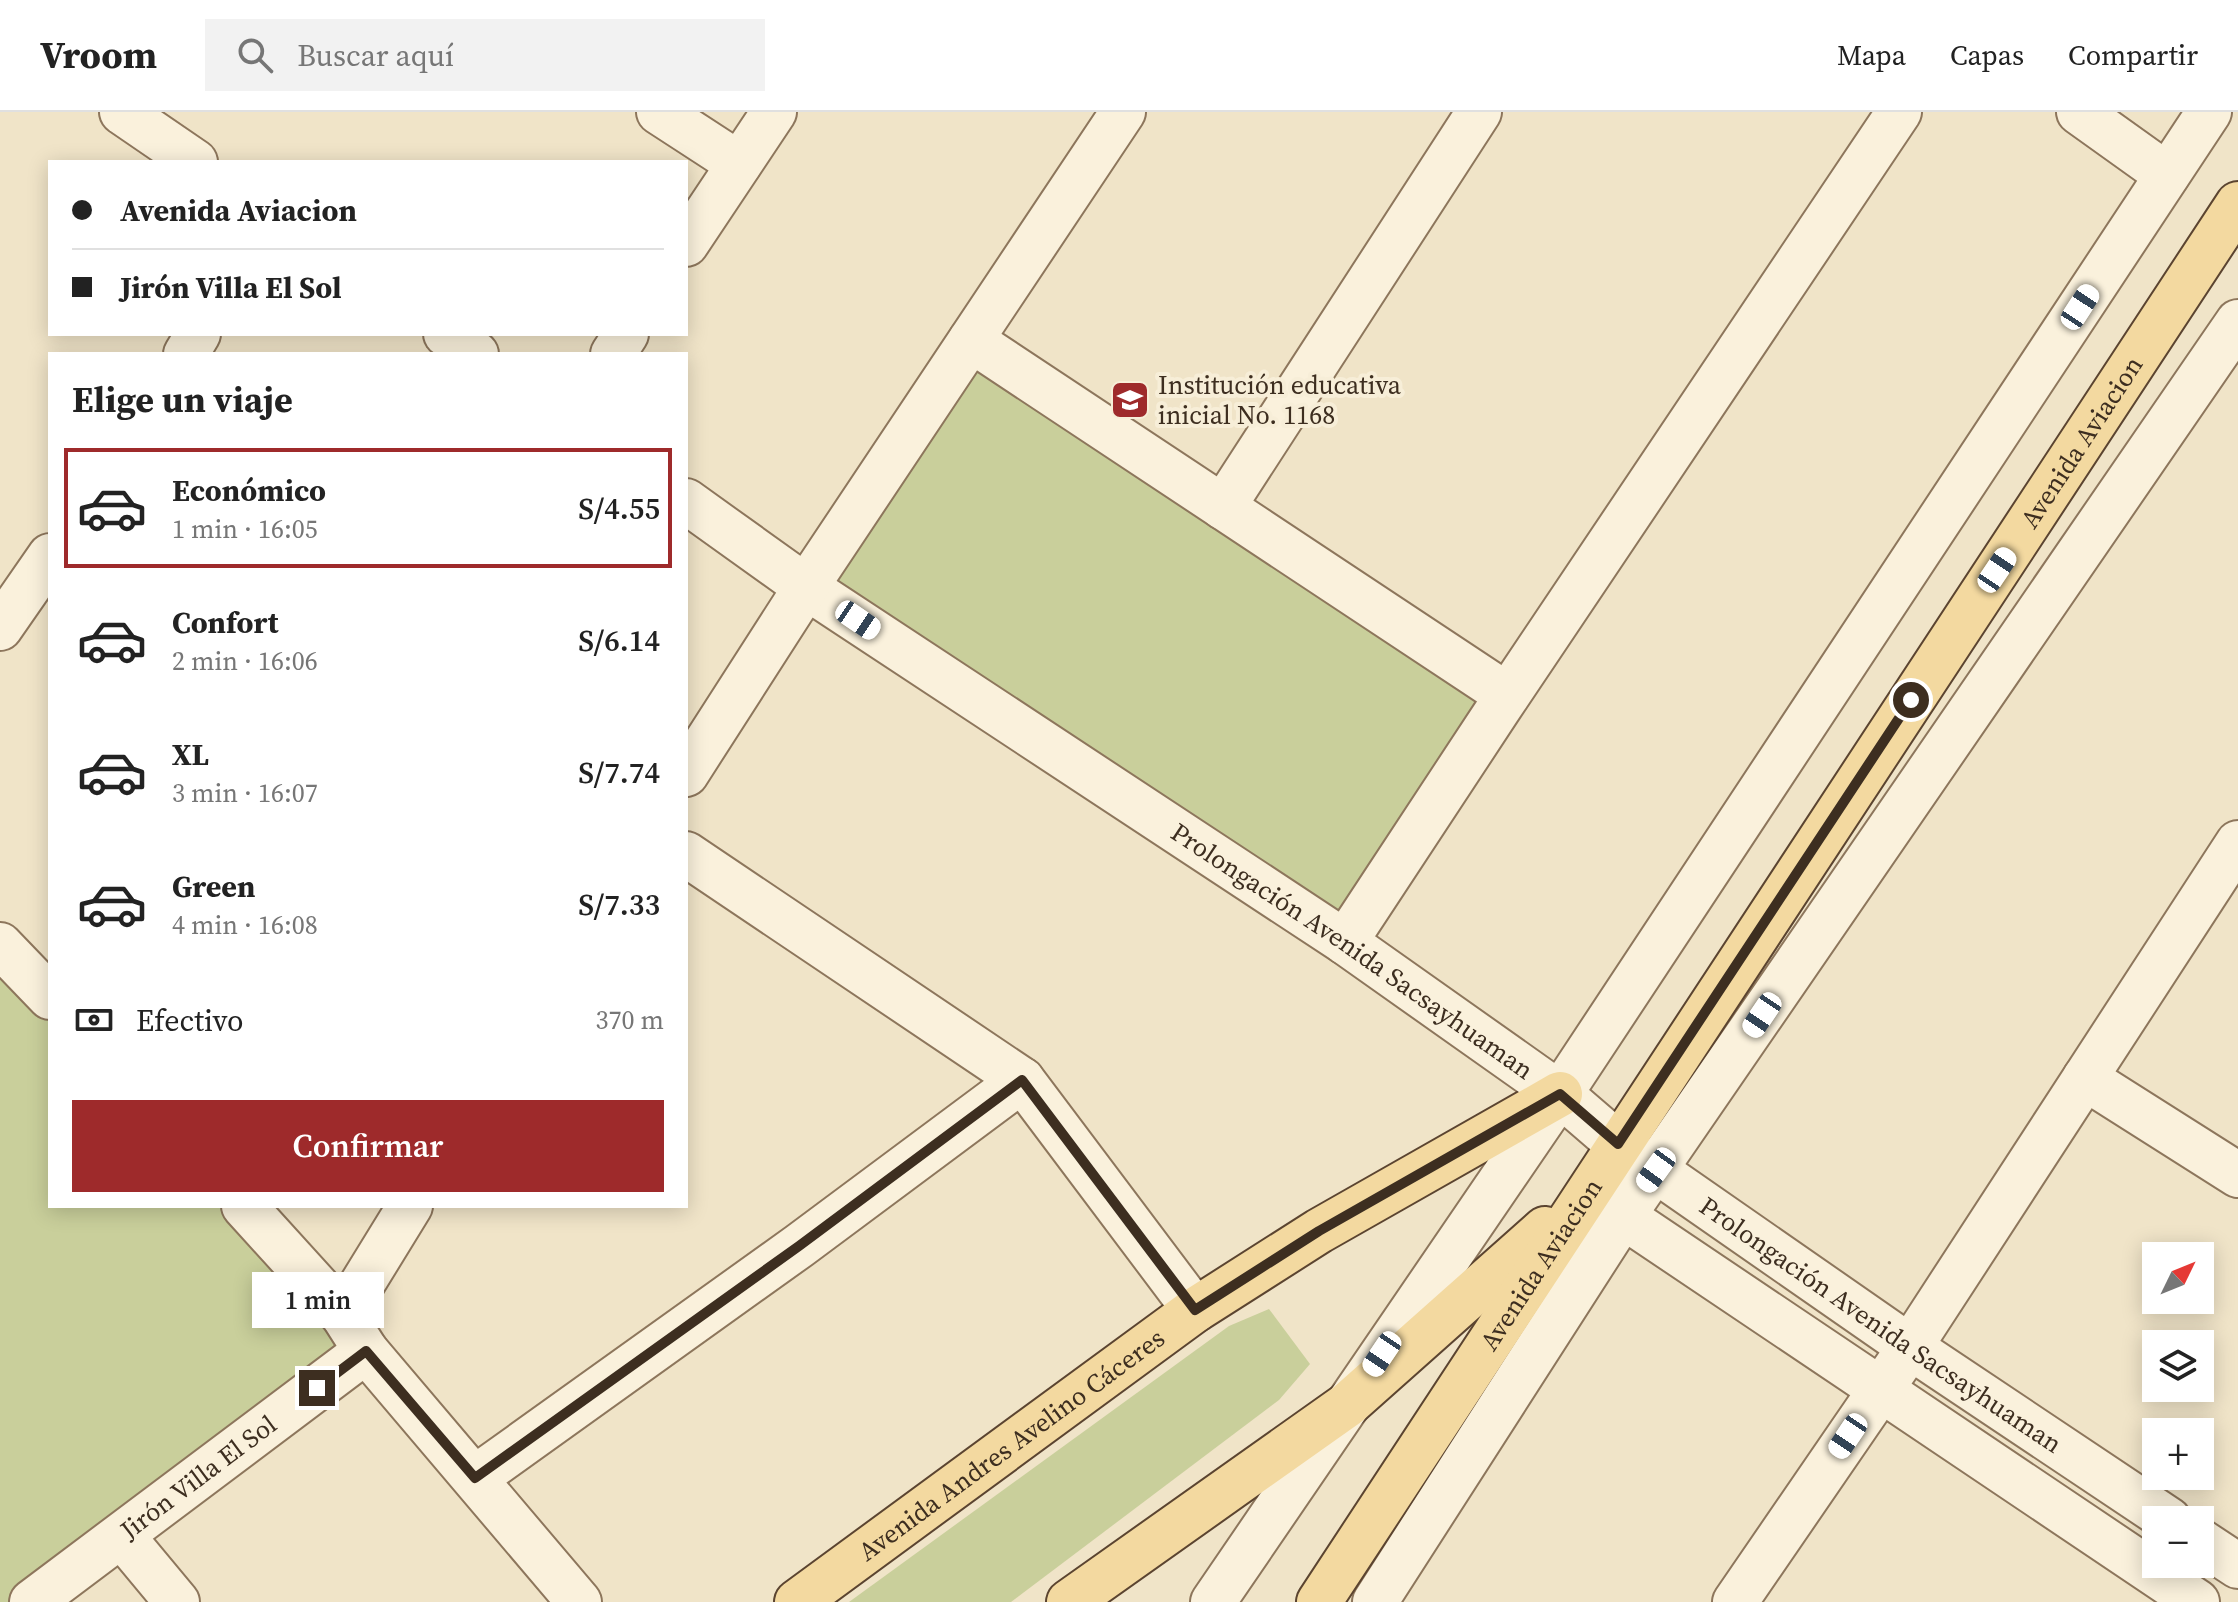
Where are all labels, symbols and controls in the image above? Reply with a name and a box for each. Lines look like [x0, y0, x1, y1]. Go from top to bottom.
search box [205, 19, 765, 91]
text: Vroom [40, 29, 157, 81]
icon: search [233, 33, 277, 77]
text: Buscar aquí [297, 35, 454, 76]
text: Mapa [1837, 36, 1906, 74]
text: Capas [1950, 36, 2024, 74]
text: Compartir [2068, 36, 2198, 74]
text: Avenida Aviacion [120, 190, 357, 231]
text: Jirón Villa El Sol [120, 267, 342, 308]
car [2057, 280, 2103, 334]
street label: Avenida Aviacion [2012, 349, 2151, 535]
place label: Institución educativa inicial No. 1168 [1158, 367, 1402, 433]
text: Elige un viaje [72, 375, 293, 424]
school or university icon: Institución educativa inicial No. 1168 [1109, 379, 1151, 421]
text: Económico [172, 470, 326, 511]
icon: car [76, 472, 148, 544]
text: S/4.55 [578, 488, 660, 529]
text: 1 min · 16:05 [172, 511, 318, 547]
car [1974, 543, 2020, 597]
car [831, 597, 885, 643]
text: Confort [172, 602, 278, 643]
icon: car [76, 604, 148, 676]
text: S/6.14 [578, 620, 660, 661]
text: 2 min · 16:06 [172, 643, 318, 679]
route start [1893, 682, 1929, 718]
text: XL [172, 734, 209, 775]
icon: car [76, 736, 148, 808]
text: S/7.74 [578, 752, 660, 793]
text: 3 min · 16:07 [172, 775, 318, 811]
street label: Prolongación Avenida Sacsayhuaman [1164, 814, 1541, 1088]
text: Green [172, 866, 255, 907]
icon: car [76, 868, 148, 940]
text: S/7.33 [578, 884, 660, 925]
text: 4 min · 16:08 [172, 907, 318, 943]
car [1739, 988, 1785, 1042]
icon: cash [72, 998, 116, 1042]
text: Efectivo [136, 1000, 243, 1041]
text: 370 m [596, 1002, 664, 1038]
button: Confirmar [72, 1100, 664, 1192]
car [1632, 1144, 1680, 1196]
street label: Avenida Aviacion [1471, 1171, 1611, 1358]
street label: Prolongación Avenida Sacsayhuaman [1692, 1188, 2069, 1462]
north arrow [2142, 1242, 2214, 1314]
map controls [2142, 1242, 2214, 1578]
callout: 1 min [251, 1272, 383, 1328]
text: 1 min [285, 1282, 351, 1318]
street label: Avenida Andres Avelino Cáceres [851, 1320, 1172, 1569]
car [1359, 1327, 1405, 1381]
button: layers [2142, 1330, 2214, 1402]
route end [299, 1370, 335, 1406]
street label: Jirón Villa El Sol [112, 1406, 284, 1548]
car [1825, 1409, 1871, 1463]
button: + [2142, 1418, 2214, 1490]
button: − [2142, 1506, 2214, 1578]

